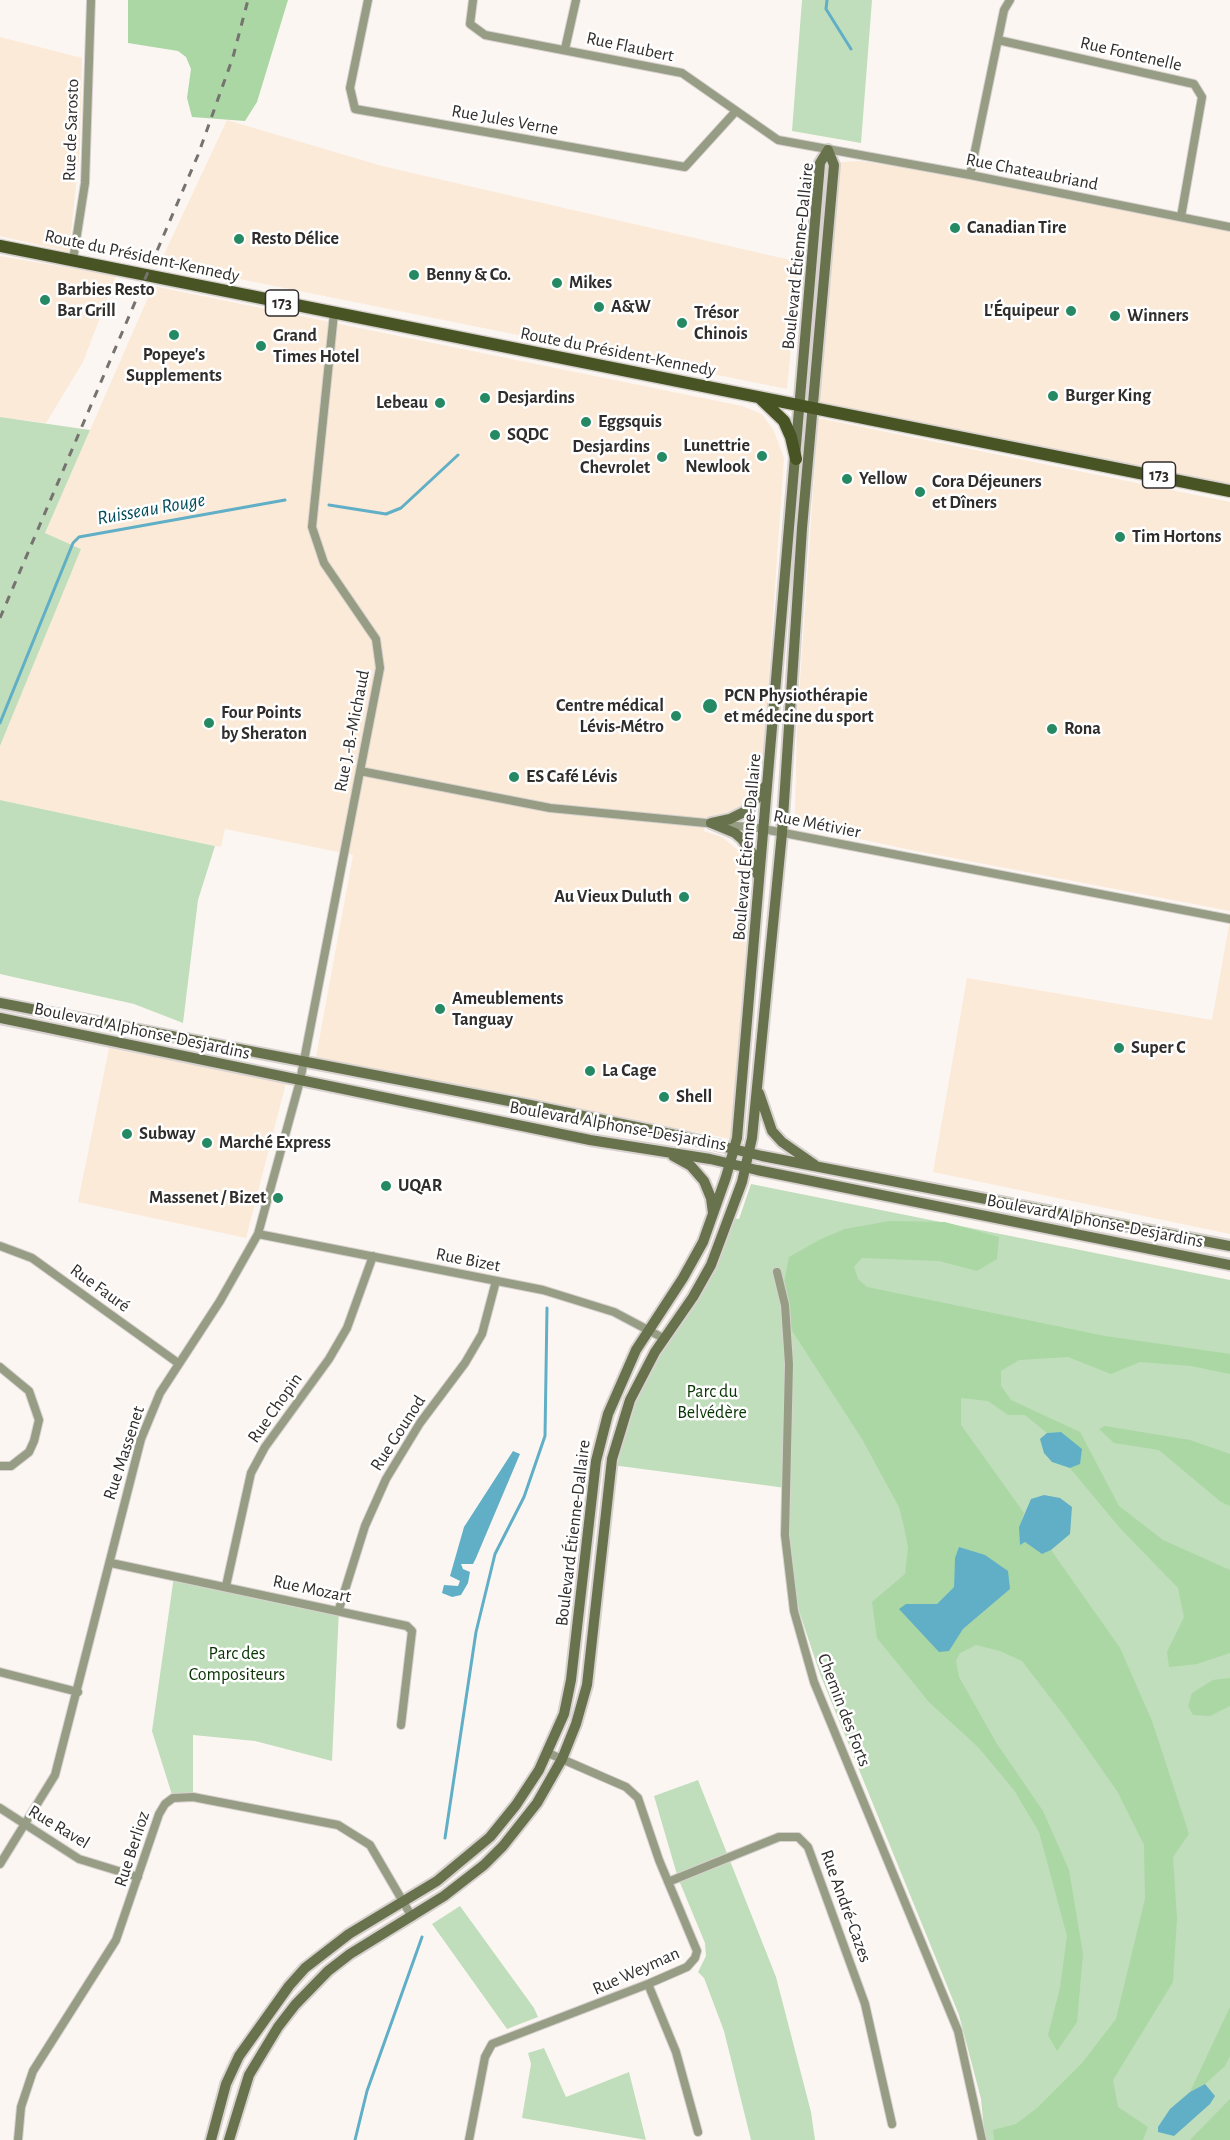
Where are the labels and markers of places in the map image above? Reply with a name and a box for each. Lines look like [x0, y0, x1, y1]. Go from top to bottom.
place label: Canadian Tire [967, 217, 1067, 239]
marker: Canadian Tire [948, 221, 962, 235]
place label: Resto Délice [251, 228, 339, 250]
marker: Resto Délice [232, 232, 246, 246]
place label: Benny & Co. [426, 264, 511, 286]
marker: Benny & Co. [407, 268, 421, 282]
place label: Mikes [569, 272, 612, 294]
marker: Mikes [550, 276, 564, 290]
place label: Barbies Resto Bar Grill [57, 279, 155, 322]
marker: Barbies Resto Bar Grill [38, 293, 52, 307]
place label: A&W [611, 296, 651, 318]
marker: A&W [592, 300, 606, 314]
place label: L'Équipeur [984, 300, 1059, 322]
place label: Trésor Chinois [694, 302, 748, 344]
marker: L'Équipeur [1064, 304, 1078, 318]
place label: Winners [1127, 305, 1189, 327]
marker: Winners [1108, 309, 1122, 323]
marker: Trésor Chinois [675, 316, 689, 330]
place label: Grand Times Hotel [273, 325, 360, 368]
marker: Popeye's Supplements [167, 328, 181, 342]
marker: Grand Times Hotel [254, 339, 268, 353]
place label: Popeye's Supplements [126, 344, 222, 386]
place label: Burger King [1065, 385, 1151, 407]
place label: Desjardins [497, 387, 575, 409]
marker: Burger King [1046, 389, 1060, 403]
marker: Desjardins [478, 391, 492, 405]
place label: Lebeau [376, 392, 428, 414]
marker: Lebeau [433, 396, 447, 410]
place label: Eggsquis [598, 411, 662, 433]
marker: Eggsquis [579, 415, 593, 429]
place label: SQDC [507, 424, 549, 446]
marker: SQDC [488, 428, 502, 442]
place label: Lunettrie Newlook [683, 435, 750, 478]
place label: Desjardins Chevrolet [572, 436, 650, 478]
marker: Lunettrie Newlook [755, 449, 769, 463]
marker: Desjardins Chevrolet [655, 450, 669, 464]
place label: Yellow [859, 468, 907, 490]
place label: Cora Déjeuners et Dîners [932, 471, 1042, 514]
marker: Yellow [840, 472, 854, 486]
marker: Cora Déjeuners et Dîners [913, 485, 927, 499]
place label: Tim Hortons [1132, 526, 1221, 548]
marker: Tim Hortons [1113, 530, 1127, 544]
place label: PCN Physiothérapie et médecine du sport [724, 685, 874, 728]
place label: Centre médical Lévis-Métro [556, 695, 664, 738]
marker: PCN Physiothérapie et médecine du sport [701, 697, 719, 715]
place label: Four Points by Sheraton [221, 702, 307, 744]
marker: Centre médical Lévis-Métro [669, 709, 683, 723]
marker: Four Points by Sheraton [202, 716, 216, 730]
place label: Rona [1064, 718, 1101, 740]
marker: Rona [1045, 722, 1059, 736]
place label: ES Café Lévis [526, 766, 617, 788]
marker: ES Café Lévis [507, 770, 521, 784]
place label: Au Vieux Duluth [554, 886, 672, 908]
marker: Au Vieux Duluth [677, 890, 691, 904]
place label: Ameublements Tanguay [452, 988, 563, 1030]
marker: Ameublements Tanguay [433, 1002, 447, 1016]
place label: Super C [1131, 1037, 1185, 1059]
marker: Super C [1112, 1041, 1126, 1055]
place label: La Cage [602, 1060, 657, 1082]
marker: La Cage [583, 1064, 597, 1078]
place label: Shell [676, 1086, 712, 1108]
marker: Shell [657, 1090, 671, 1104]
place label: Subway [139, 1123, 195, 1145]
marker: Subway [120, 1127, 134, 1141]
place label: Marché Express [219, 1132, 331, 1154]
marker: Marché Express [200, 1136, 214, 1150]
place label: UQAR [398, 1175, 442, 1197]
marker: UQAR [379, 1179, 393, 1193]
place label: Massenet / Bizet [149, 1187, 266, 1209]
marker: Massenet / Bizet [271, 1191, 285, 1205]

